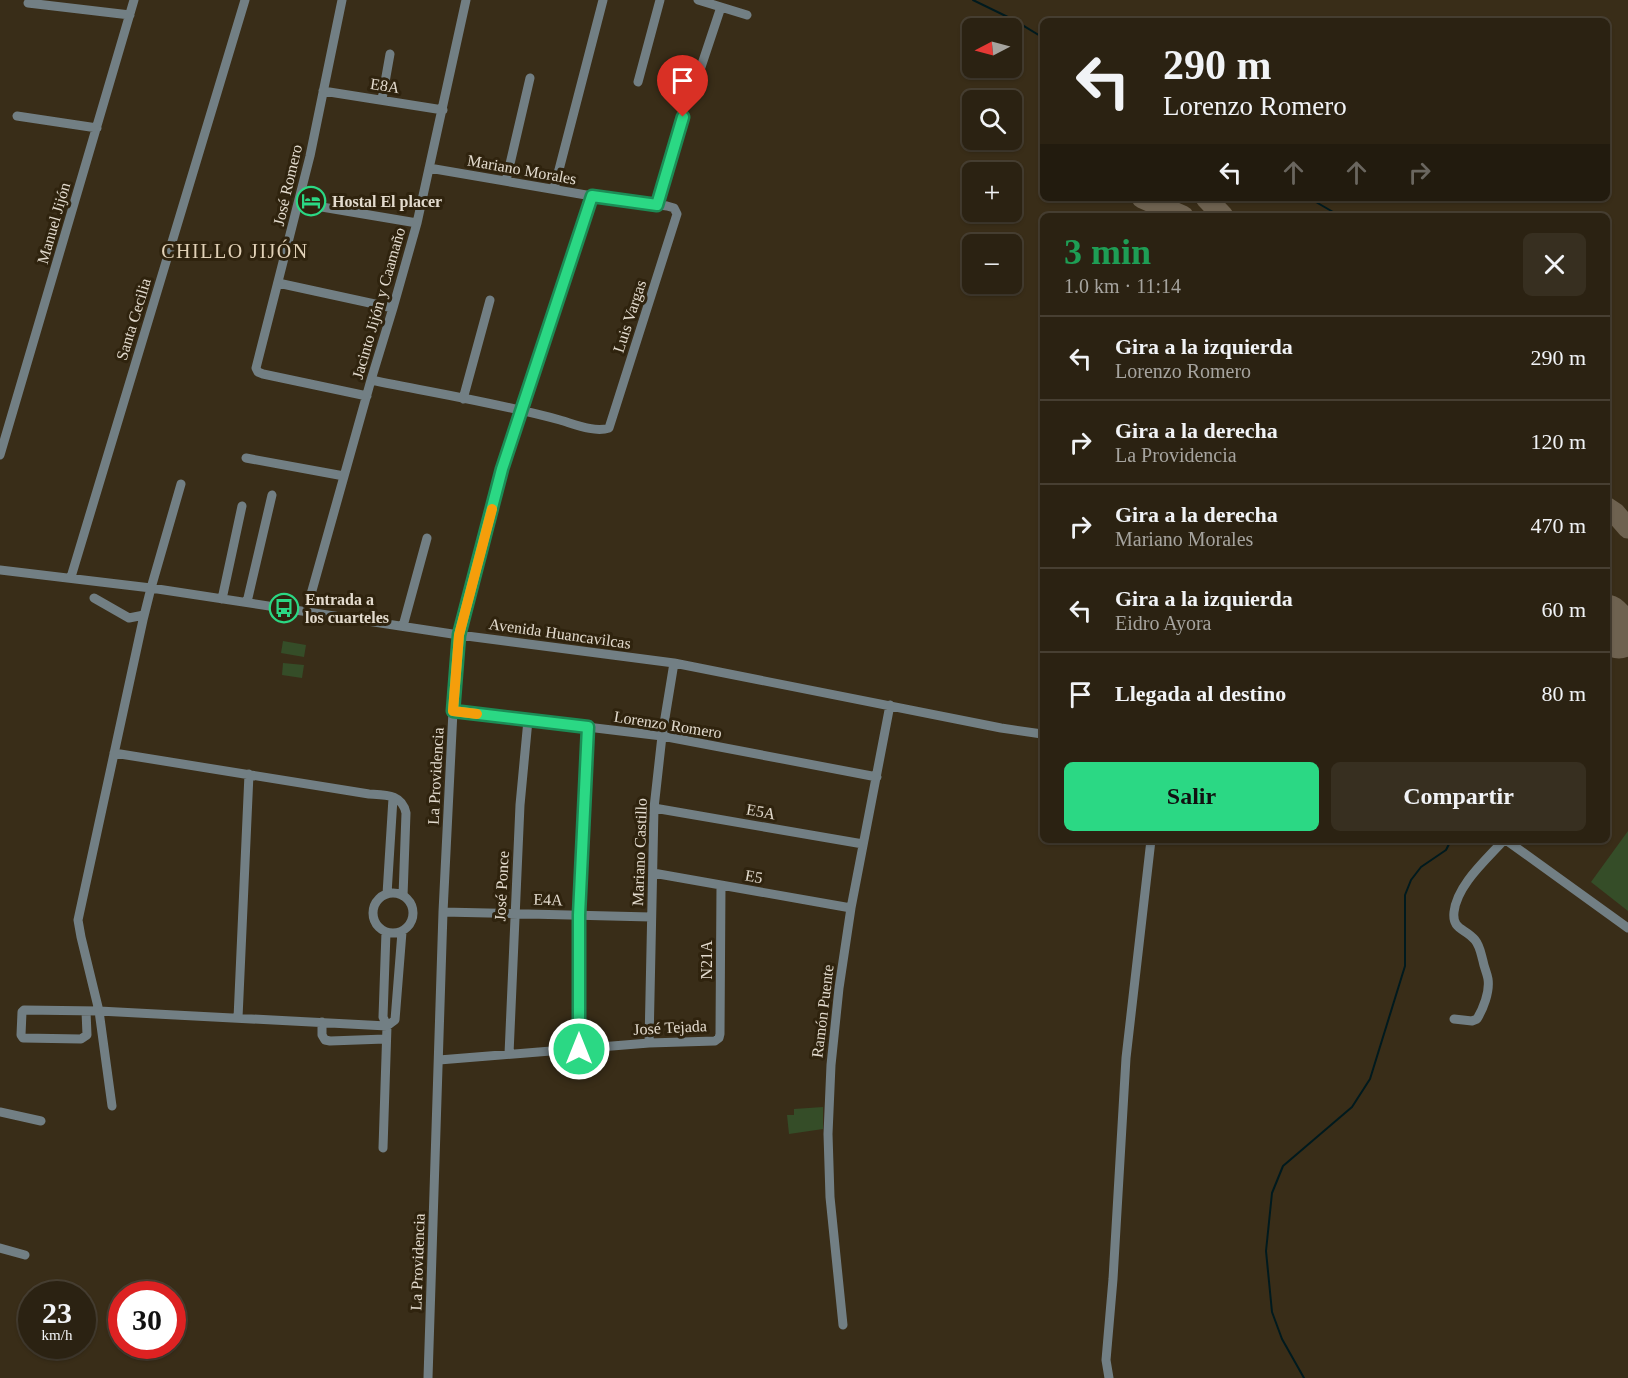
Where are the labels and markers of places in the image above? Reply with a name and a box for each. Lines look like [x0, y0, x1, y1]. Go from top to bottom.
pin [657, 55, 708, 117]
hotel icon: Hostal El placer [295, 185, 327, 217]
place label: Hostal El placer [332, 193, 442, 211]
place label: Entrada a los cuarteles [305, 591, 389, 626]
bus stop icon: Entrada a los cuarteles [268, 592, 300, 624]

